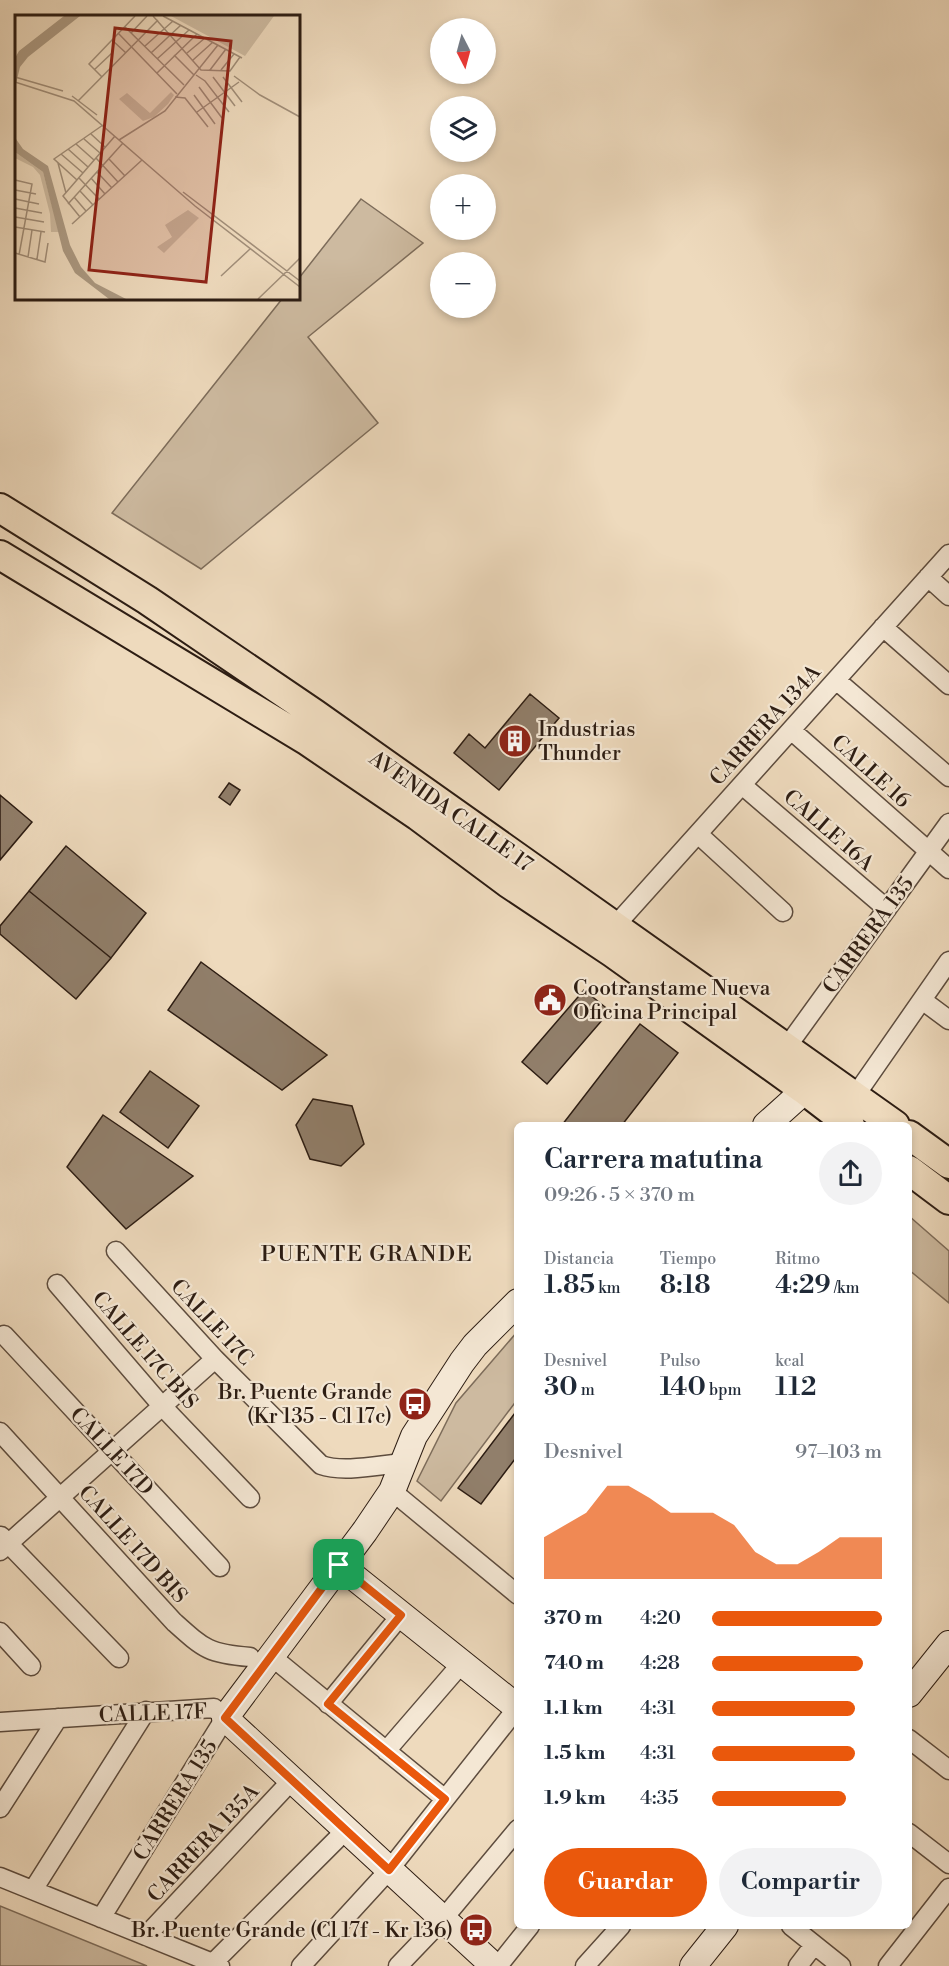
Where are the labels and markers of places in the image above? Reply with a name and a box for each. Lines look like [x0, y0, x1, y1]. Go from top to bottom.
place label: Industrias Thunder [538, 717, 635, 767]
building icon: Industrias Thunder [497, 723, 533, 759]
place label: Cootranstame Nueva Oficina Principal [573, 976, 771, 1026]
public building icon: Cootranstame Nueva Oficina Principal [532, 982, 568, 1018]
place label: Br. Puente Grande (Kr 135 - Cl 17c) [217, 1380, 392, 1430]
bus stop icon: Br. Puente Grande (Kr 135 - Cl 17c) [397, 1386, 433, 1422]
pin [313, 1539, 364, 1590]
bus stop icon: Br. Puente Grande (Cl 17f - Kr 136) [458, 1912, 494, 1948]
place label: Br. Puente Grande (Cl 17f - Kr 136) [131, 1918, 453, 1944]

